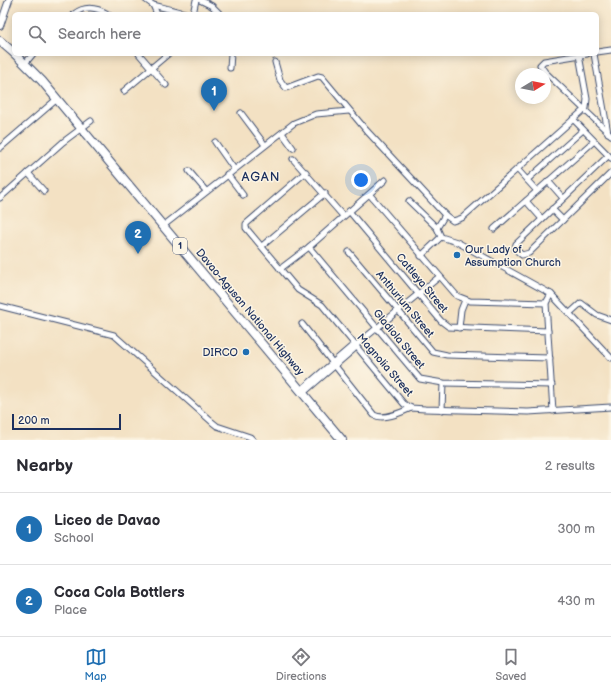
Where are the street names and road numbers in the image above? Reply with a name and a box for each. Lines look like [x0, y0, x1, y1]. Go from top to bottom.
road number: 1 [173, 238, 187, 254]
street label: Davao-Agusan National Highway [193, 246, 307, 378]
street label: Cattleya Street [393, 251, 451, 316]
street label: Anthurium Street [373, 268, 437, 341]
street label: Gladiola Street [370, 307, 428, 372]
street label: Magnolia Street [354, 331, 416, 399]

